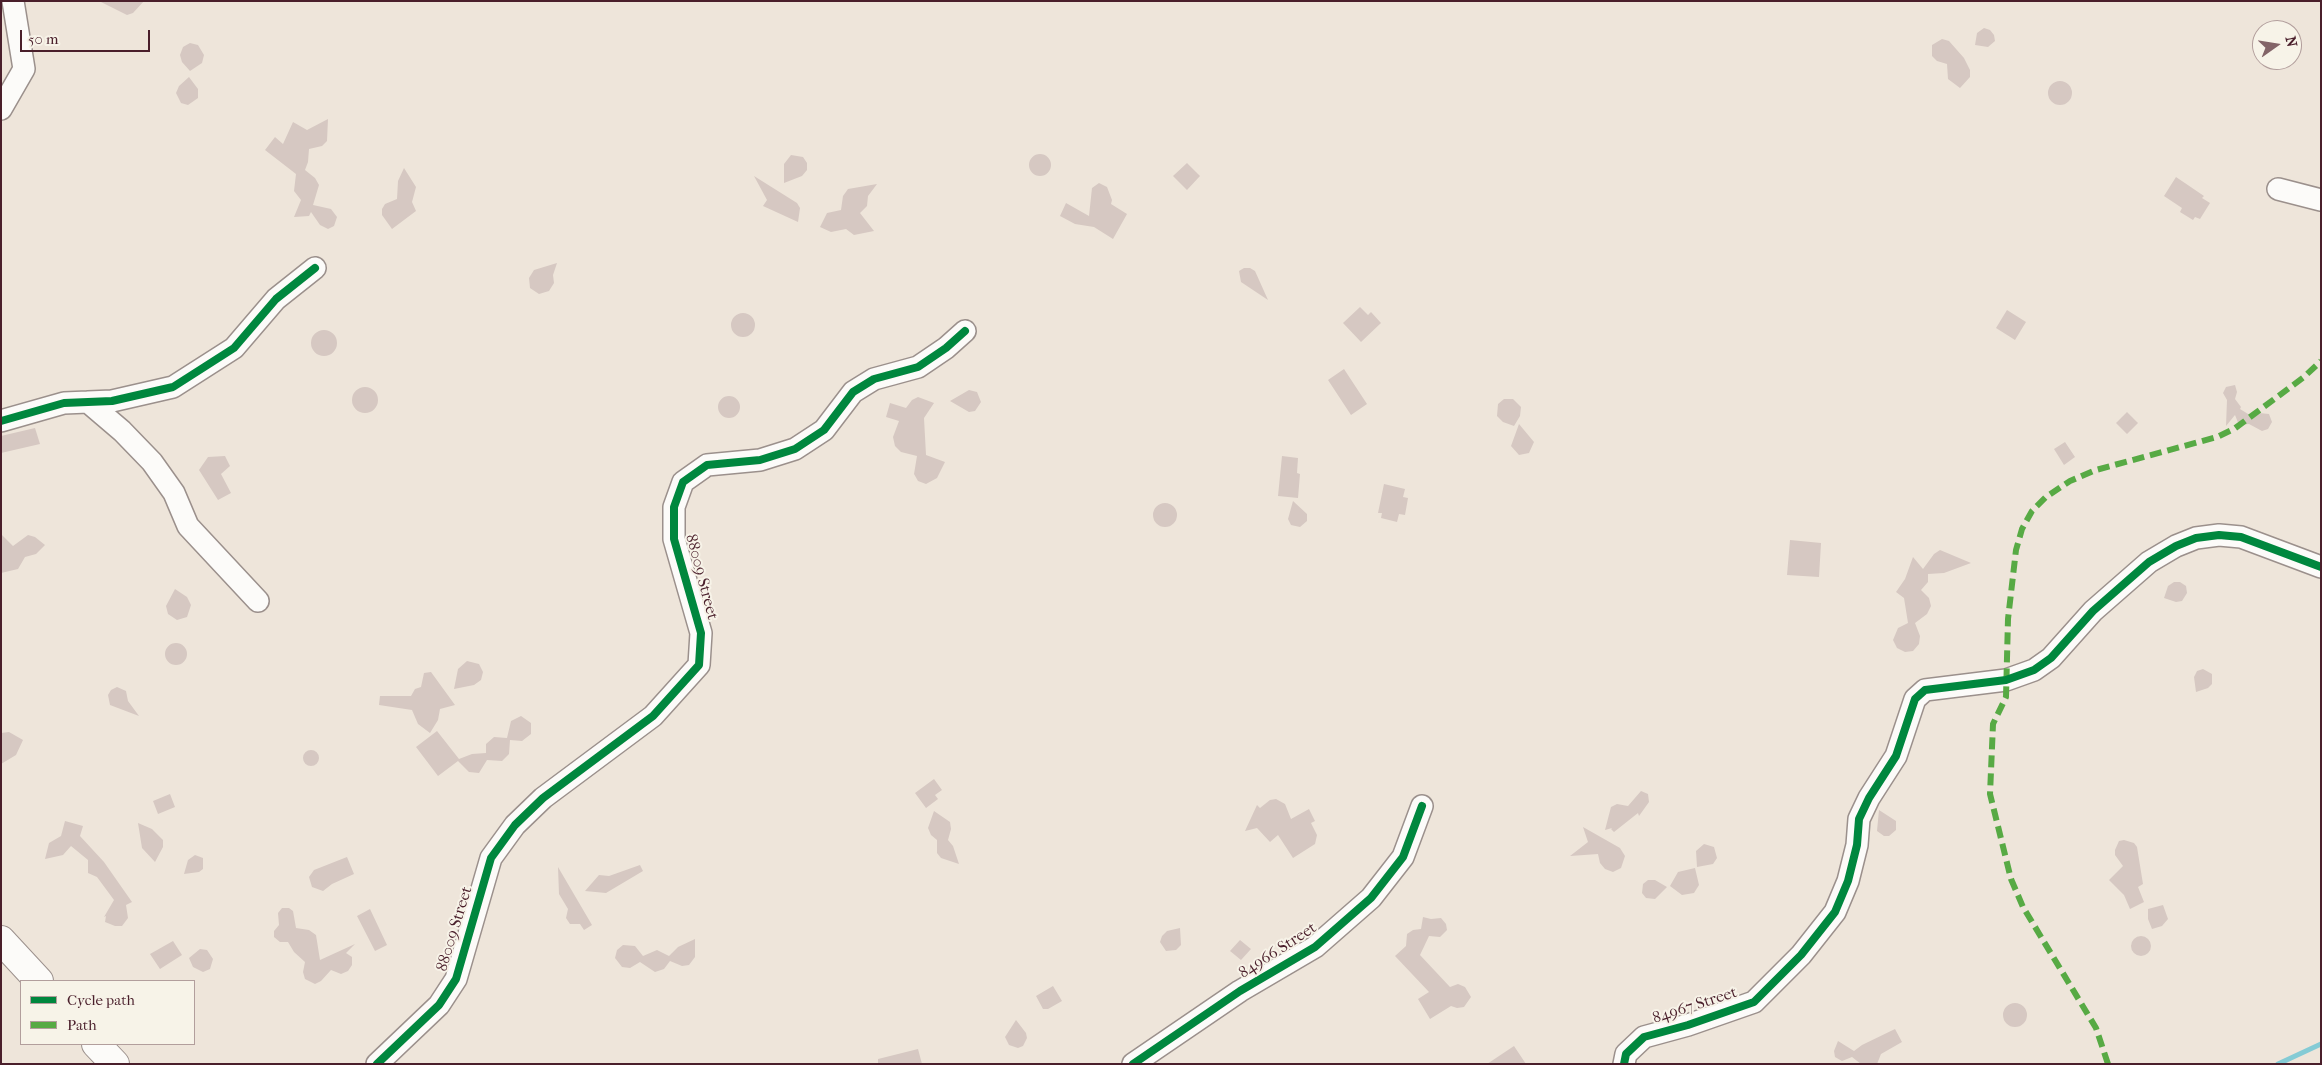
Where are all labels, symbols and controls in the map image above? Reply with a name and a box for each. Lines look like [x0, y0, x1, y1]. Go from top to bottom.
scale bar [22, 20, 152, 52]
north arrow [2252, 20, 2302, 70]
text: 50 m [28, 30, 58, 48]
text: N [2282, 35, 2301, 49]
street label: 88009 Street [680, 532, 722, 622]
street label: 88009 Street [433, 884, 477, 974]
street label: 84966 Street [1236, 919, 1320, 983]
legend [20, 980, 195, 1045]
street label: 84967 Street [1650, 983, 1740, 1029]
text: Cycle path [67, 991, 135, 1009]
text: Path [67, 1016, 97, 1034]

